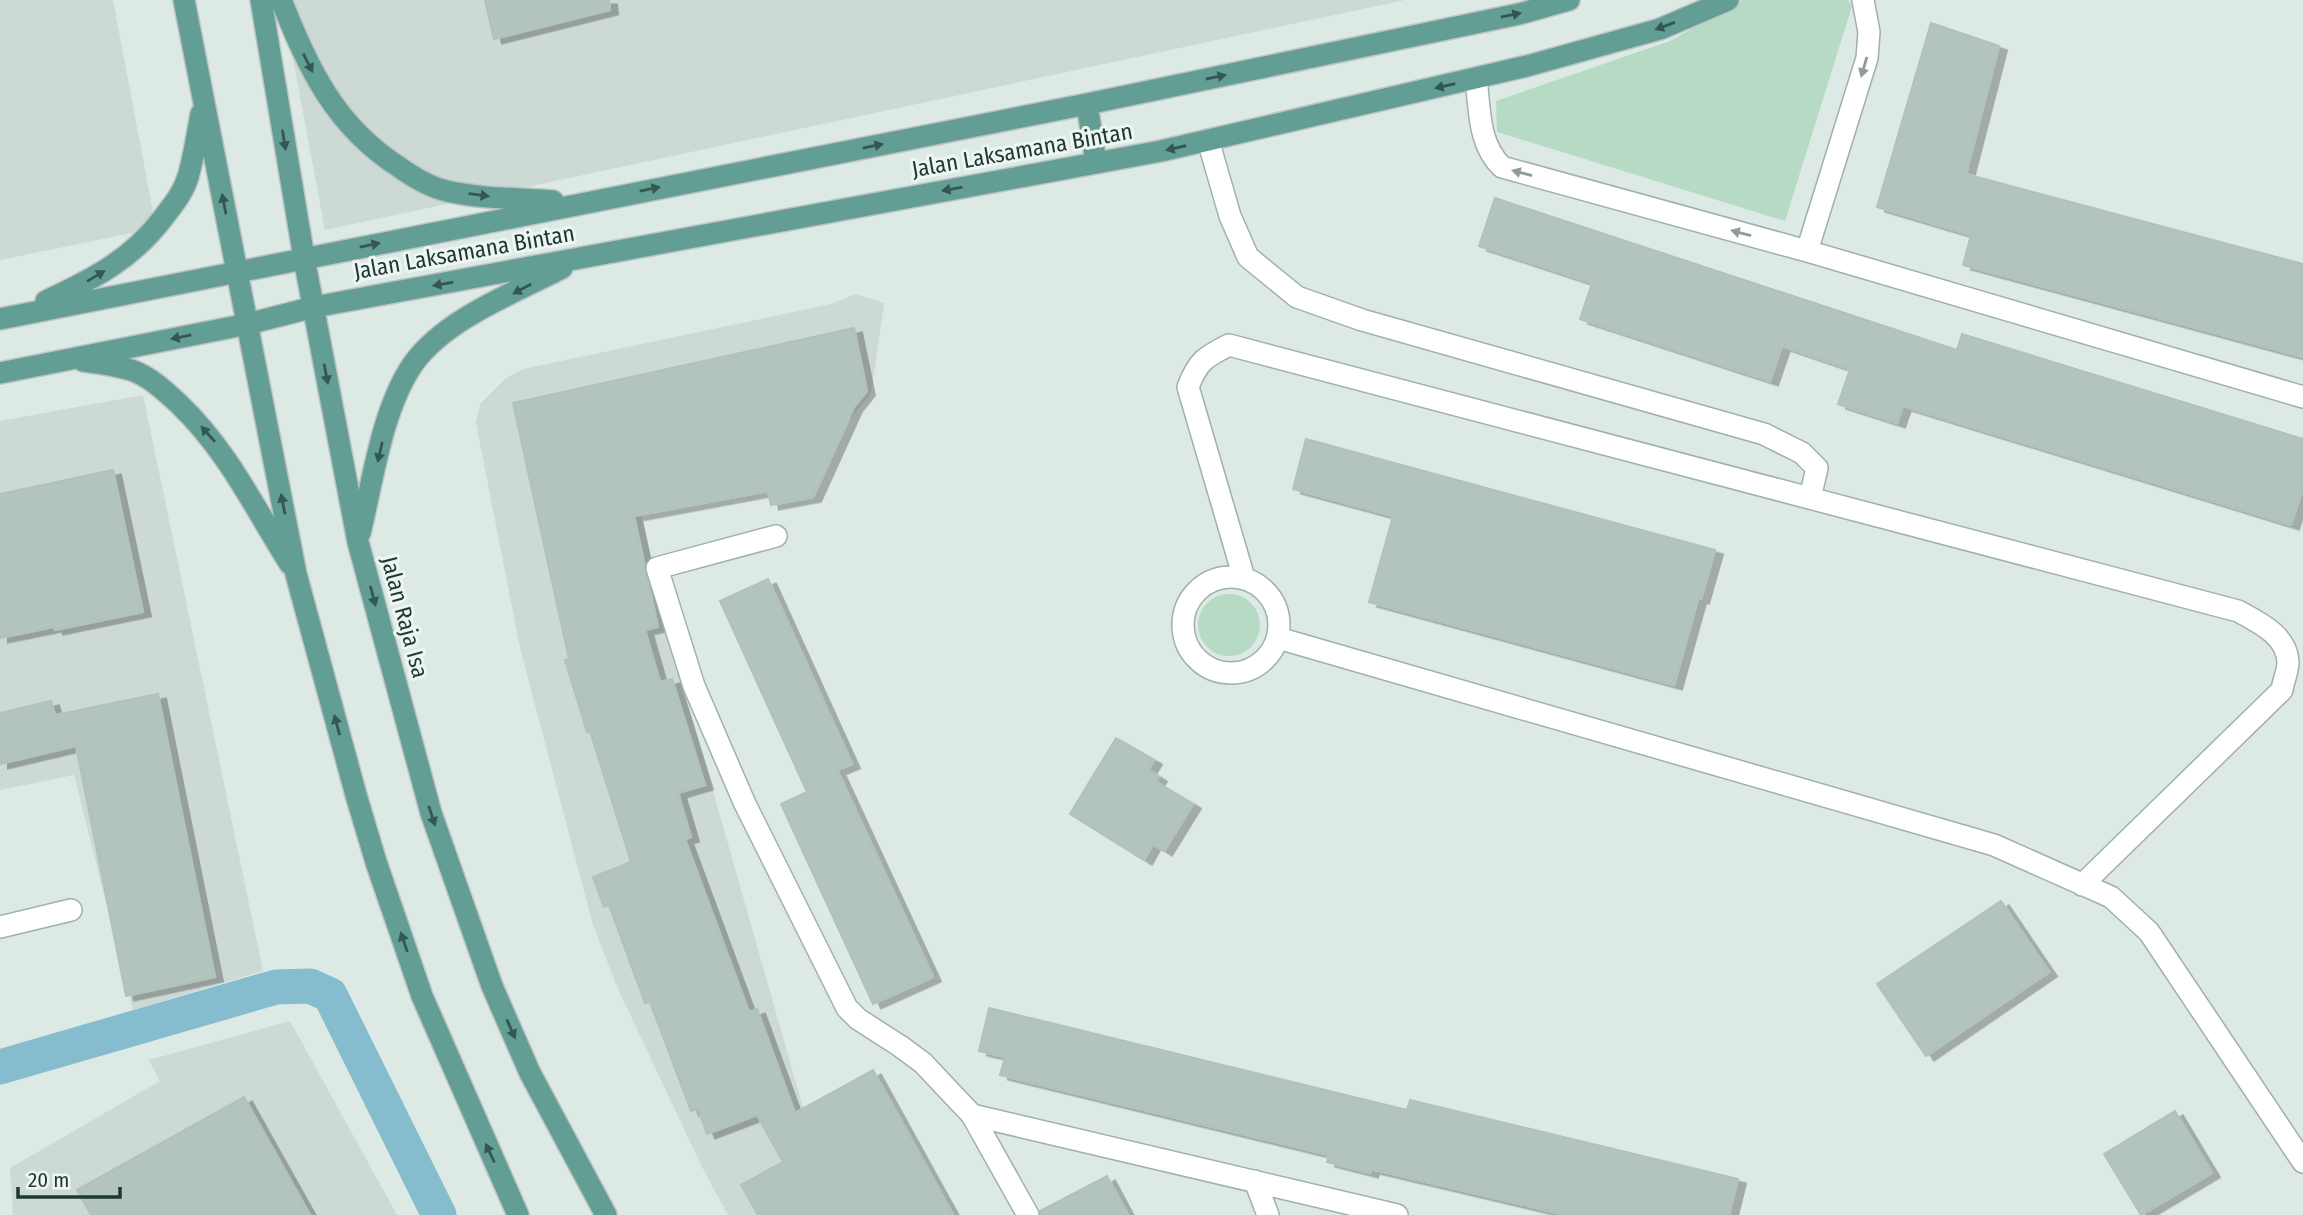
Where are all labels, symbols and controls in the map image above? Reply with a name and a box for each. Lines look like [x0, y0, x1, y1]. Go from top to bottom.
one-way arrow [1500, 10, 1522, 21]
one-way arrow [1655, 21, 1676, 32]
one-way arrow [302, 53, 313, 73]
one-way arrow [1859, 57, 1869, 78]
one-way arrow [1206, 71, 1228, 82]
one-way arrow [1434, 80, 1456, 91]
street label: Jalan Laksamana Bintan [909, 117, 1135, 183]
one-way arrow [279, 129, 290, 151]
one-way arrow [862, 140, 884, 151]
one-way arrow [1165, 143, 1187, 154]
one-way arrow [1511, 167, 1532, 177]
one-way arrow [639, 184, 661, 195]
one-way arrow [941, 184, 963, 195]
one-way arrow [469, 190, 491, 201]
one-way arrow [218, 193, 229, 215]
street label: Jalan Laksamana Bintan [351, 219, 577, 285]
one-way arrow [1730, 228, 1751, 238]
one-way arrow [359, 239, 381, 250]
one-way arrow [87, 270, 106, 283]
one-way arrow [432, 279, 454, 290]
one-way arrow [512, 283, 532, 295]
one-way arrow [170, 331, 192, 342]
one-way arrow [321, 363, 332, 385]
one-way arrow [200, 426, 216, 443]
one-way arrow [374, 441, 385, 463]
one-way arrow [277, 493, 288, 515]
street label: Jalan Raja Isa [375, 553, 435, 681]
one-way arrow [368, 586, 378, 607]
one-way arrow [331, 714, 342, 736]
one-way arrow [427, 805, 438, 826]
one-way arrow [398, 932, 409, 953]
one-way arrow [505, 1019, 517, 1039]
one-way arrow [484, 1143, 495, 1163]
scale bar [18, 1156, 119, 1200]
text: 20 m [28, 1167, 69, 1193]

